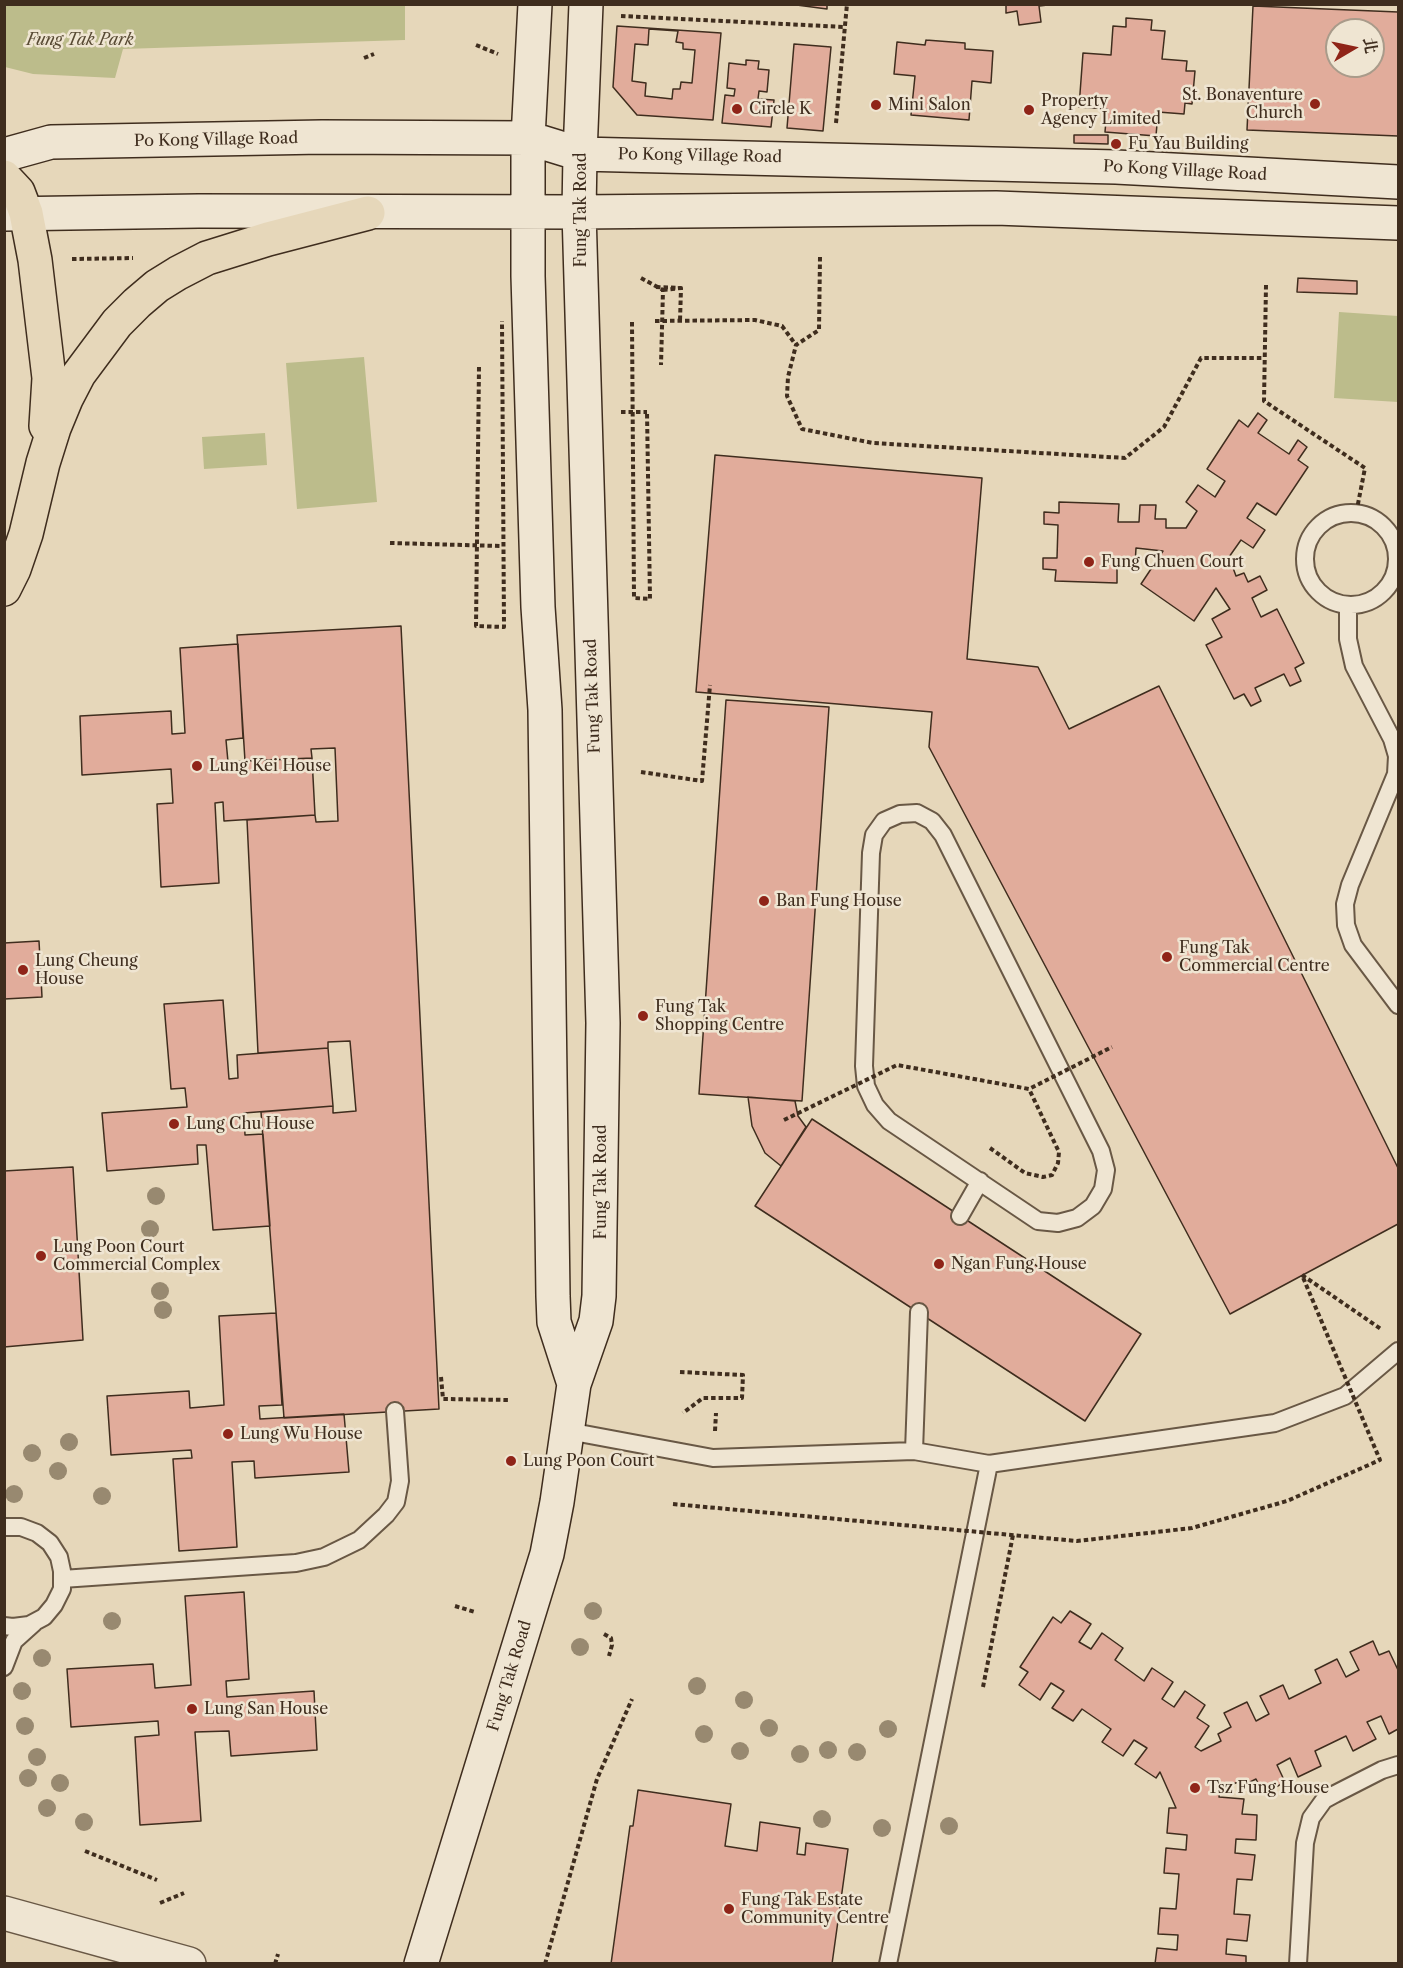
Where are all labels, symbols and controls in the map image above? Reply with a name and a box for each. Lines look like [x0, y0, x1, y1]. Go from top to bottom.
north arrow [1325, 18, 1385, 78]
park label: Fung Tak Park [26, 30, 134, 50]
text: 北 [1360, 36, 1382, 55]
place label: St. Bonaventure Church [1182, 85, 1303, 123]
place label: Property Agency Limited [1041, 91, 1161, 129]
place label: Mini Salon [888, 95, 971, 115]
marker: St. Bonaventure Church [1308, 97, 1322, 111]
marker: Mini Salon [869, 98, 883, 112]
place label: Circle K [749, 99, 812, 119]
marker: Circle K [730, 102, 744, 116]
marker: Property Agency Limited [1022, 103, 1036, 117]
street label: Po Kong Village Road [134, 129, 298, 151]
place label: Fu Yau Building [1128, 134, 1249, 154]
marker: Fu Yau Building [1109, 137, 1123, 151]
street label: Po Kong Village Road [618, 145, 782, 167]
street label: Fung Tak Road [571, 153, 591, 267]
street label: Po Kong Village Road [1103, 157, 1267, 185]
place label: Fung Chuen Court [1101, 552, 1244, 572]
marker: Fung Chuen Court [1082, 555, 1096, 569]
street label: Fung Tak Road [581, 638, 605, 754]
place label: Lung Kei House [209, 756, 331, 776]
marker: Lung Kei House [190, 759, 204, 773]
place label: Ban Fung House [776, 891, 902, 911]
marker: Ban Fung House [757, 894, 771, 908]
place label: Fung Tak Commercial Centre [1179, 938, 1330, 976]
marker: Fung Tak Commercial Centre [1160, 950, 1174, 964]
place label: Lung Cheung House [35, 951, 138, 989]
marker: Lung Cheung House [16, 963, 30, 977]
place label: Fung Tak Shopping Centre [655, 997, 784, 1035]
marker: Fung Tak Shopping Centre [636, 1009, 650, 1023]
place label: Lung Chu House [186, 1114, 314, 1134]
marker: Lung Chu House [167, 1117, 181, 1131]
street label: Fung Tak Road [591, 1125, 611, 1239]
place label: Lung Poon Court Commercial Complex [53, 1237, 220, 1275]
marker: Lung Poon Court Commercial Complex [34, 1249, 48, 1263]
place label: Ngan Fung House [951, 1254, 1087, 1274]
marker: Ngan Fung House [932, 1257, 946, 1271]
place label: Lung Wu House [240, 1424, 363, 1444]
marker: Lung Wu House [221, 1427, 235, 1441]
place label: Lung Poon Court [523, 1451, 655, 1471]
marker: Lung Poon Court [504, 1454, 518, 1468]
street label: Fung Tak Road [484, 1618, 536, 1734]
place label: Lung San House [204, 1699, 328, 1719]
marker: Lung San House [185, 1702, 199, 1716]
place label: Tsz Fung House [1207, 1778, 1329, 1798]
marker: Tsz Fung House [1188, 1781, 1202, 1795]
place label: Fung Tak Estate Community Centre [741, 1890, 889, 1928]
marker: Fung Tak Estate Community Centre [722, 1902, 736, 1916]

